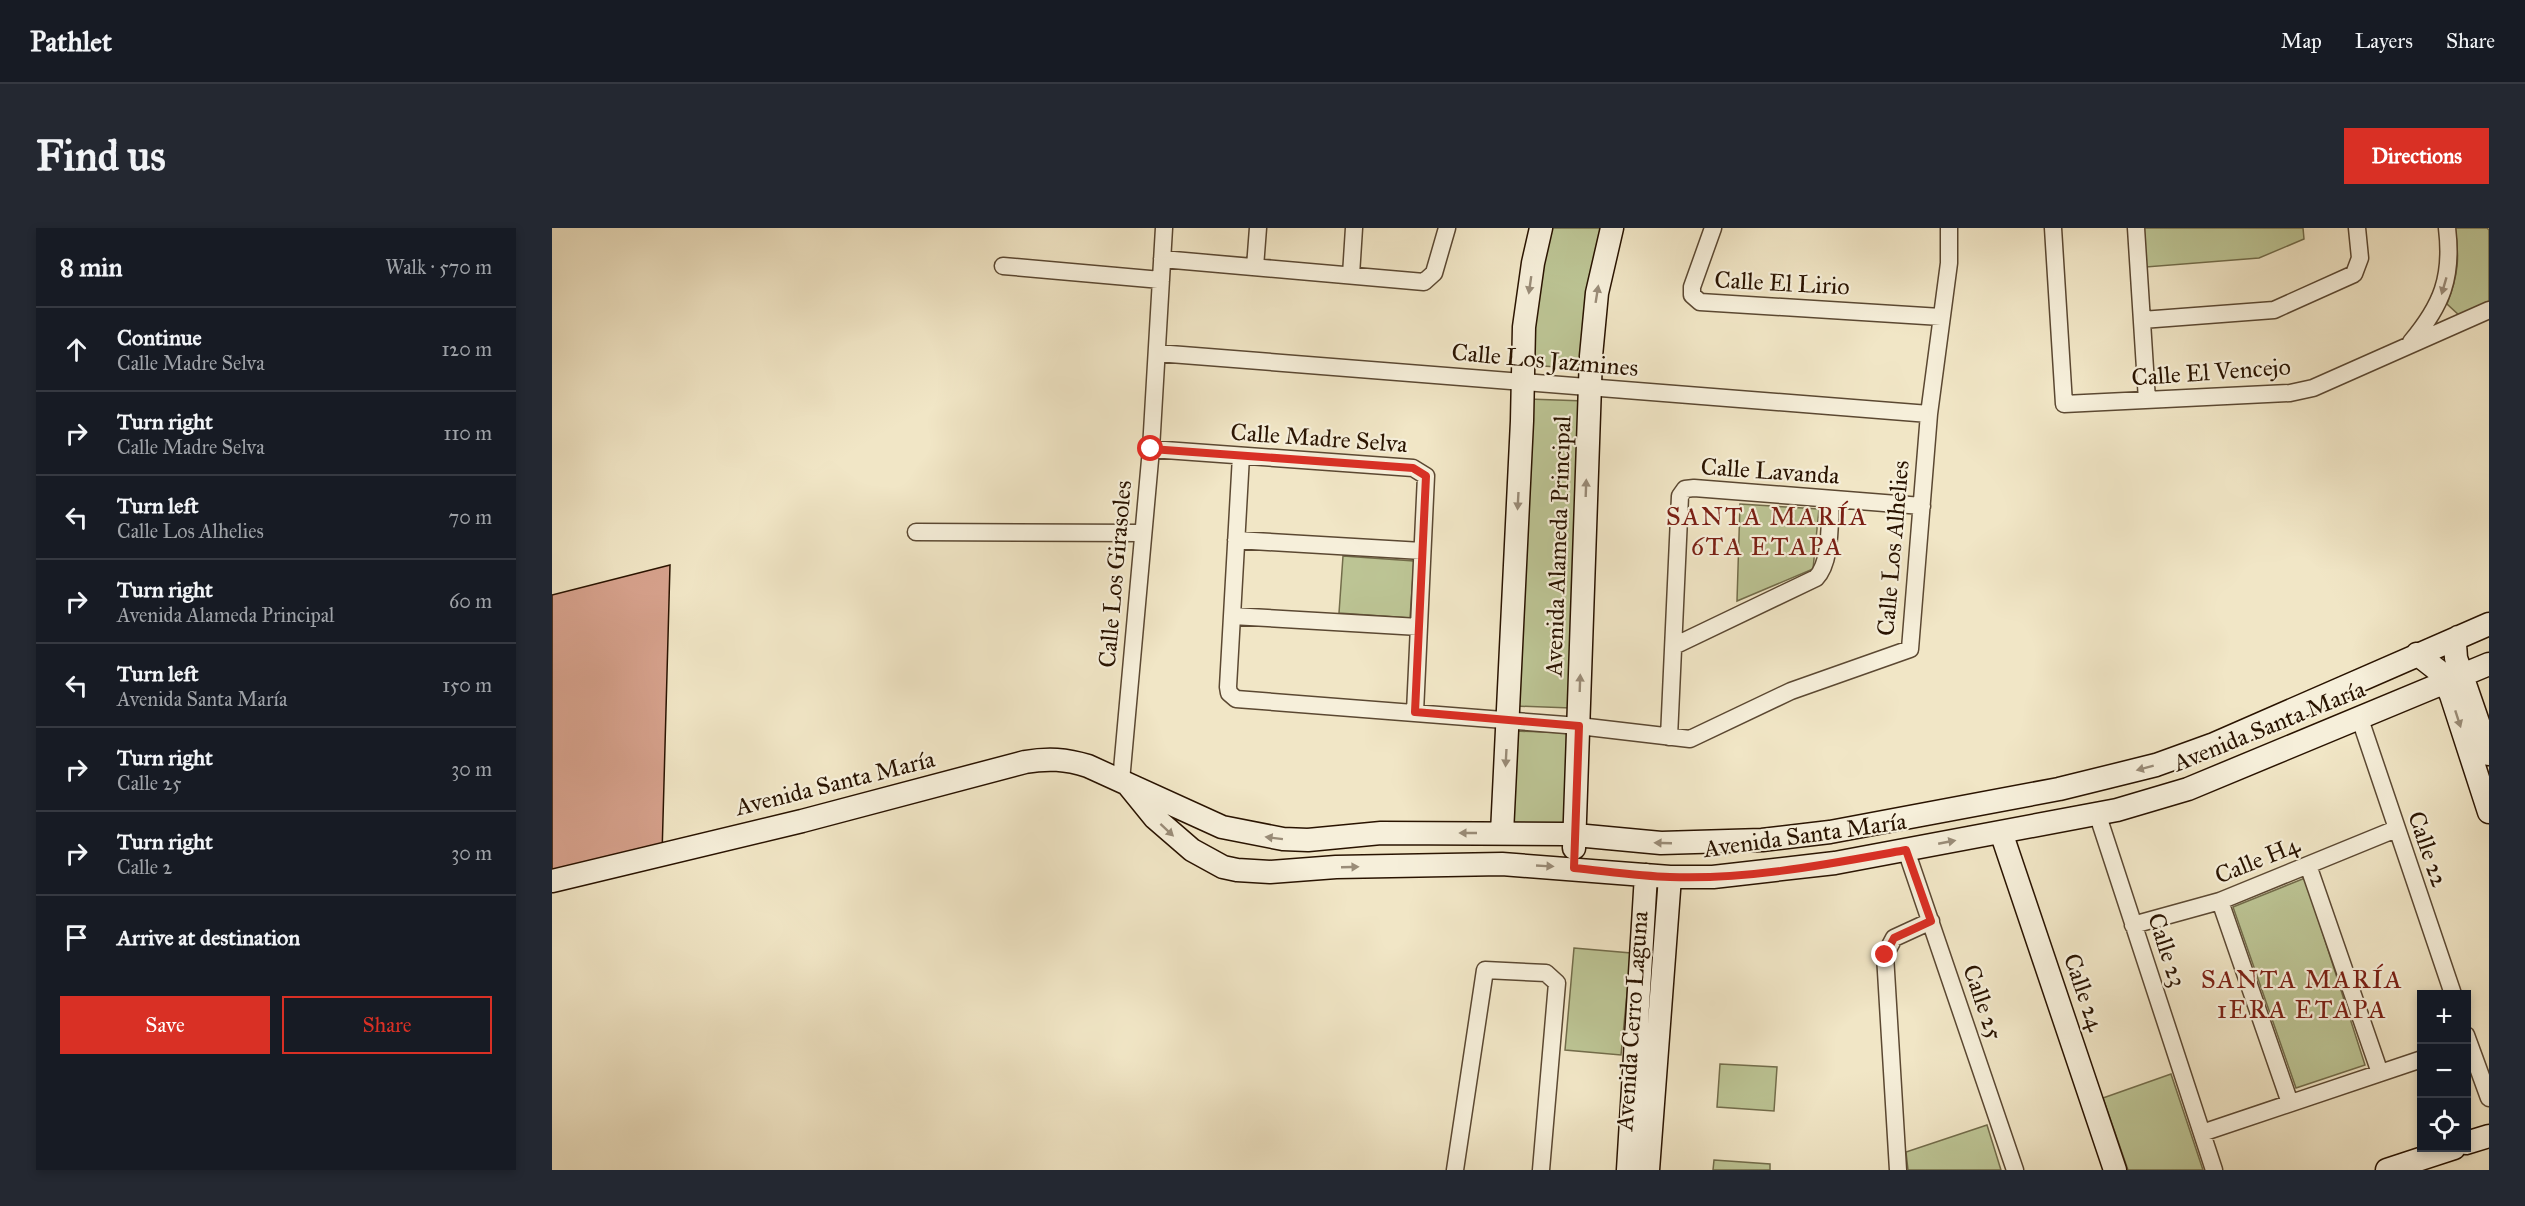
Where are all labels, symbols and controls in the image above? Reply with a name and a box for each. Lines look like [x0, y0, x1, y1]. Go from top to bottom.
text: Pathlet [30, 24, 112, 59]
text: Map [2281, 28, 2322, 54]
text: Layers [2355, 28, 2413, 54]
text: Share [2446, 28, 2495, 54]
button: Directions [2344, 128, 2489, 184]
text: Find us [36, 130, 166, 182]
text: 8 min [60, 251, 123, 283]
text: Walk · 570 m [385, 255, 492, 279]
street label: Calle El Lirio [1714, 264, 1850, 302]
one-way arrow [1525, 276, 1534, 295]
one-way arrow [2439, 277, 2448, 295]
one-way arrow [1593, 284, 1602, 303]
text: Continue [117, 324, 202, 351]
icon: ahead [60, 333, 93, 366]
text: 120 m [441, 337, 492, 361]
street label: Calle Los Jazmines [1450, 337, 1640, 383]
text: Calle Madre Selva [117, 351, 265, 375]
street label: Calle El Vencejo [2130, 351, 2292, 393]
text: Turn right [117, 408, 213, 435]
street label: Avenida Alameda Principal [1538, 415, 1578, 678]
icon: right [60, 417, 93, 450]
street label: Calle Madre Selva [1230, 417, 1409, 459]
text: 110 m [444, 421, 492, 445]
text: Calle Madre Selva [117, 435, 265, 459]
route start [1137, 435, 1163, 461]
street label: Calle Lavanda [1700, 451, 1841, 491]
street label: Calle Los Alhelies [1870, 459, 1916, 637]
street label: Calle Los Girasoles [1092, 479, 1138, 669]
one-way arrow [1582, 479, 1591, 498]
one-way arrow [1514, 491, 1523, 510]
text: Turn left [117, 492, 199, 519]
district label: SANTA MARÍA 6TA ETAPA [1666, 500, 1868, 562]
icon: left [60, 501, 93, 534]
text: 70 m [449, 505, 492, 529]
text: Calle Los Alhelies [117, 519, 264, 543]
text: Turn right [117, 576, 213, 603]
icon: right [60, 585, 93, 618]
text: 60 m [449, 589, 492, 613]
text: Avenida Alameda Principal [117, 603, 335, 627]
text: Turn left [117, 660, 199, 687]
icon: left [60, 669, 93, 702]
text: 150 m [442, 673, 492, 697]
street label: Avenida Santa María [2168, 673, 2370, 779]
one-way arrow [1575, 674, 1585, 693]
text: Avenida Santa María [117, 687, 287, 711]
one-way arrow [2454, 710, 2464, 728]
text: Turn right [117, 744, 213, 771]
street label: Avenida Santa María [731, 744, 939, 823]
one-way arrow [1501, 749, 1510, 768]
icon: right [60, 753, 93, 786]
text: 30 m [451, 757, 492, 781]
one-way arrow [2136, 764, 2154, 774]
text: Calle 25 [117, 771, 181, 795]
street label: Avenida Santa María [1701, 806, 1909, 864]
street label: Calle 22 [2401, 807, 2455, 891]
one-way arrow [1160, 823, 1175, 837]
text: Turn right [117, 828, 213, 855]
one-way arrow [1459, 828, 1478, 838]
street label: Calle H4 [2210, 829, 2304, 891]
one-way arrow [1264, 833, 1283, 842]
icon: right [60, 837, 93, 870]
one-way arrow [1937, 837, 1956, 846]
one-way arrow [1654, 838, 1673, 847]
text: 30 m [451, 841, 492, 865]
text: Calle 2 [117, 855, 172, 879]
one-way arrow [1535, 861, 1554, 871]
one-way arrow [1340, 862, 1359, 871]
street label: Avenida Cerro Laguna [1609, 909, 1655, 1133]
street label: Calle 23 [2141, 909, 2193, 991]
icon: arrive [60, 921, 93, 954]
text: Arrive at destination [117, 924, 300, 951]
route end [1871, 941, 1897, 967]
street label: Calle 24 [2057, 949, 2111, 1035]
street label: Calle 25 [1956, 961, 2010, 1043]
district label: SANTA MARÍA 1ERA ETAPA [2201, 963, 2403, 1025]
map controls [2417, 990, 2471, 1152]
button: + [2417, 990, 2471, 1044]
button: Save [60, 996, 270, 1054]
button: Share [282, 996, 492, 1054]
button: − [2417, 1044, 2471, 1098]
button: locate [2417, 1098, 2471, 1152]

